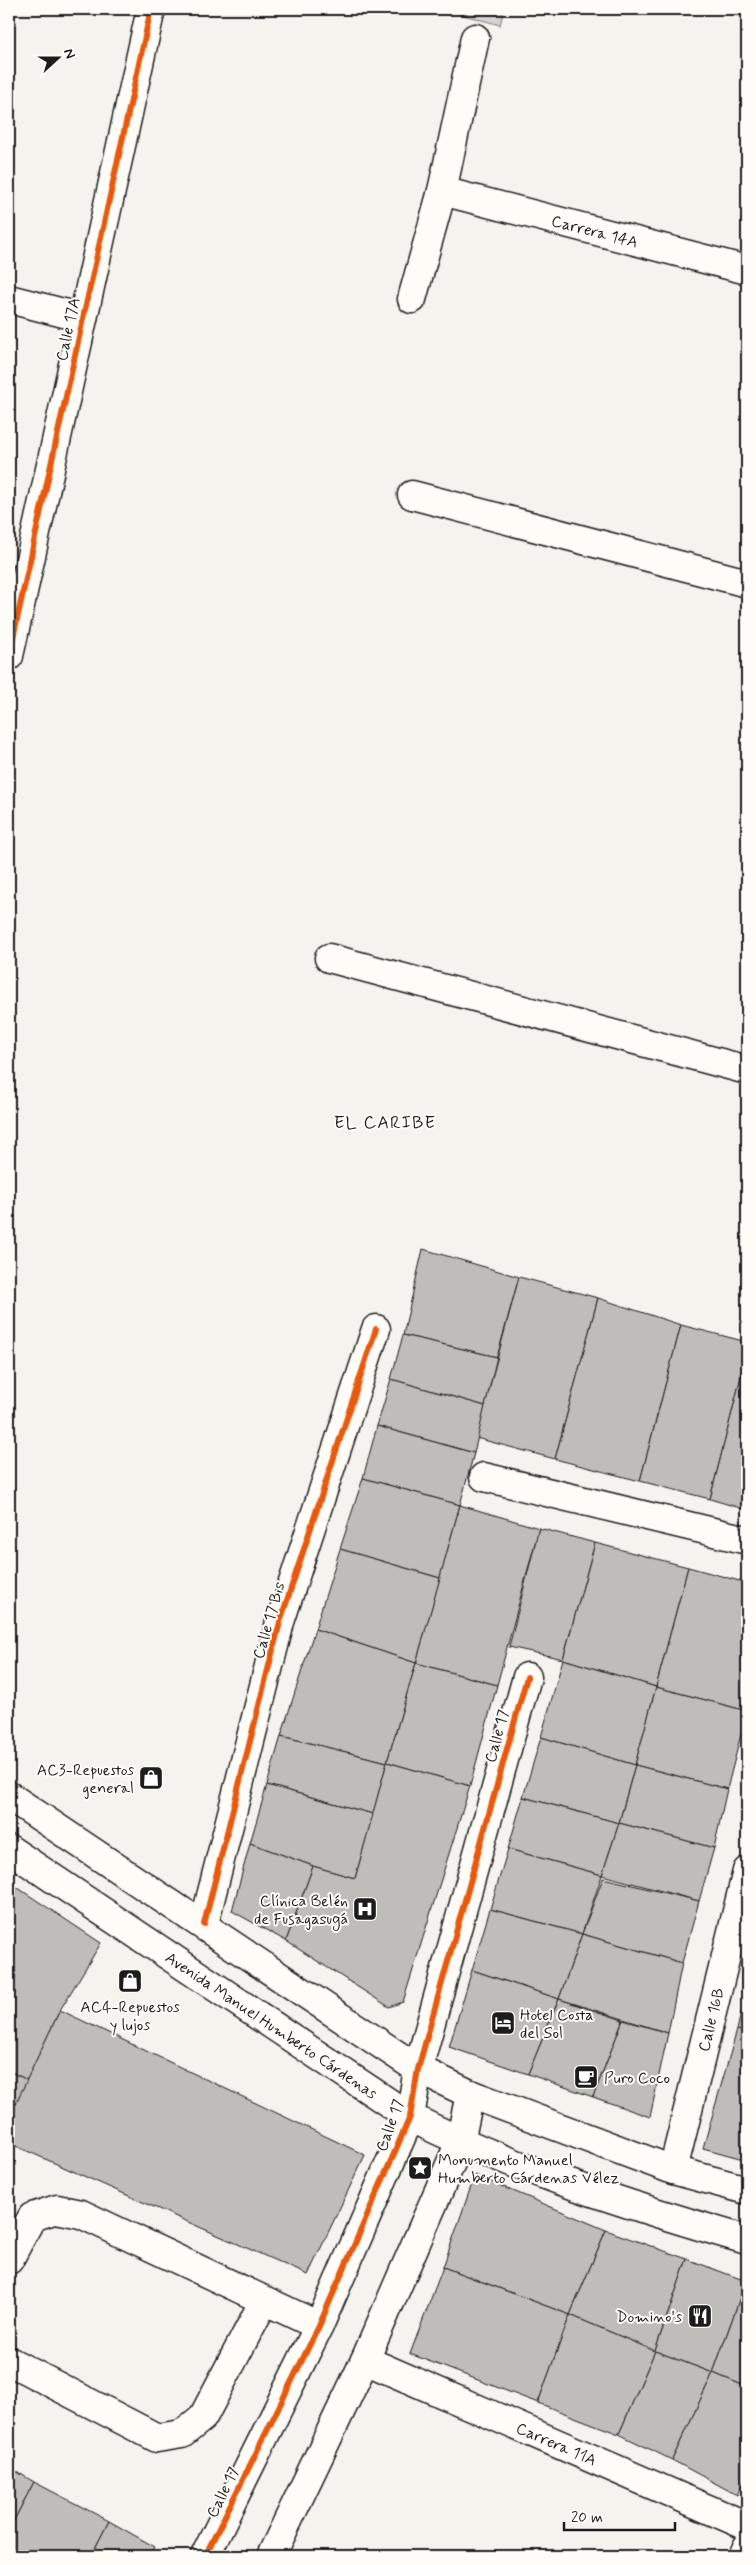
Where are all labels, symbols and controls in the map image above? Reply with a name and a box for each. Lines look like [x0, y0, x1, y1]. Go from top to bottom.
north arrow [32, 32, 82, 82]
text: N [59, 46, 79, 61]
street label: Carrera 14A [549, 211, 640, 253]
street label: Calle 17A [52, 296, 85, 363]
district label: EL CARIBE [334, 1111, 436, 1135]
street label: Calle 17 Bis [248, 1579, 290, 1661]
street label: Calle 17 [480, 1708, 515, 1765]
place label: AC3-Repuestos general [37, 1760, 134, 1799]
shop icon: AC3-Repuestos general [138, 1765, 164, 1791]
place label: Clínica Belén de Fusagasugá [254, 1891, 348, 1931]
hospital icon: Clínica Belén de Fusagasugá [352, 1896, 378, 1922]
street label: Avenida Manuel Humberto Cárdenas [161, 1947, 381, 2104]
shop icon: AC4-Repuestos y lujos [117, 1968, 143, 1994]
street label: Calle 16B [694, 1986, 730, 2054]
place label: AC4-Repuestos y lujos [80, 1997, 180, 2036]
place label: Hotel Costa del Sol [520, 2005, 593, 2044]
hotel icon: Hotel Costa del Sol [490, 2010, 516, 2036]
cafe icon: Puro Coco [573, 2064, 599, 2090]
place label: Puro Coco [604, 2068, 670, 2089]
street label: Calle 17 [371, 2097, 409, 2154]
place label: Monumento Manuel Humberto Cárdenas Vélez [438, 2150, 620, 2189]
place icon: Monumento Manuel Humberto Cárdenas Vélez [407, 2155, 433, 2181]
restaurant icon: Domino's [687, 2303, 713, 2329]
place label: Domino's [616, 2307, 682, 2328]
street label: Carrera 11A [513, 2418, 600, 2471]
street label: Calle 17 [202, 2464, 245, 2521]
scale bar [564, 2500, 675, 2532]
text: 20 m [571, 2508, 603, 2528]

